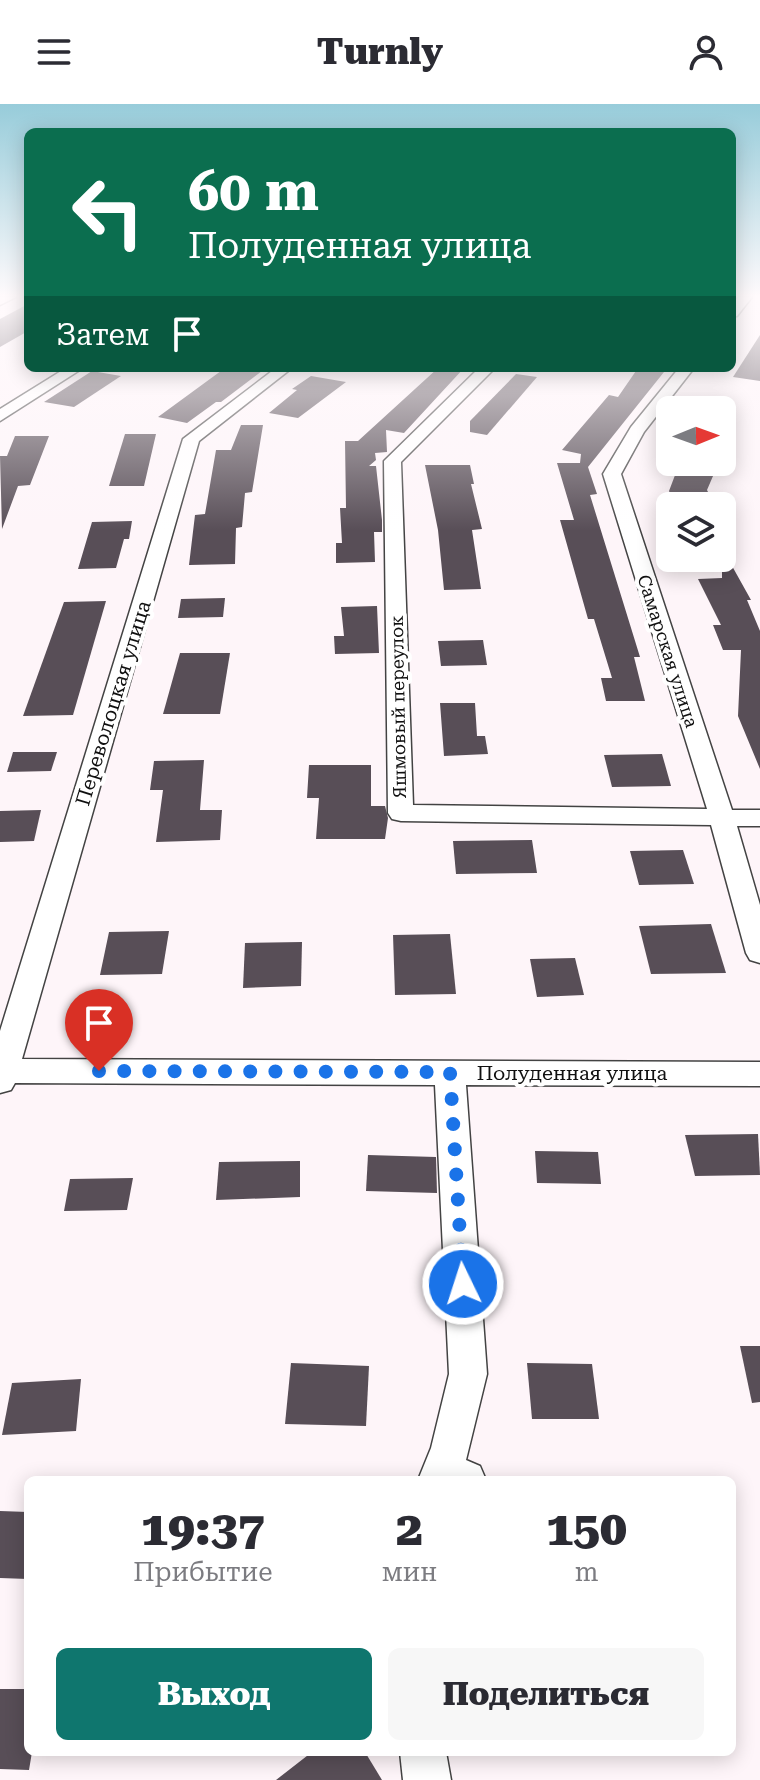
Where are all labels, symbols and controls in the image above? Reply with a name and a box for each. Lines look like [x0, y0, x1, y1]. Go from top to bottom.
icon: menu [32, 30, 76, 74]
icon: person [684, 30, 728, 74]
text: Turnly [317, 31, 443, 73]
text: 60 m [188, 158, 319, 224]
icon: left [56, 160, 160, 264]
text: Полуденная улица [188, 225, 531, 267]
icon: arrive [165, 312, 209, 356]
text: Затем [56, 317, 149, 352]
north arrow [656, 396, 736, 476]
map controls [656, 396, 736, 572]
button: layers [656, 492, 736, 572]
street label: Самарская улица [633, 572, 703, 730]
street label: Переволоцкая улица [70, 597, 156, 808]
street label: Яшмовый переулок [386, 615, 410, 799]
pin [65, 989, 133, 1071]
icon: arrive [77, 1001, 121, 1045]
street label: Полуденная улица [477, 1061, 667, 1085]
position arrow [421, 1242, 505, 1326]
text: 19:37 [141, 1501, 265, 1557]
text: 2 [396, 1501, 423, 1557]
text: 150 [546, 1501, 627, 1557]
text: Прибытие [133, 1557, 273, 1587]
text: мин [382, 1557, 437, 1587]
text: m [575, 1557, 598, 1587]
button: Выход [56, 1648, 372, 1740]
button: Поделиться [388, 1648, 704, 1740]

